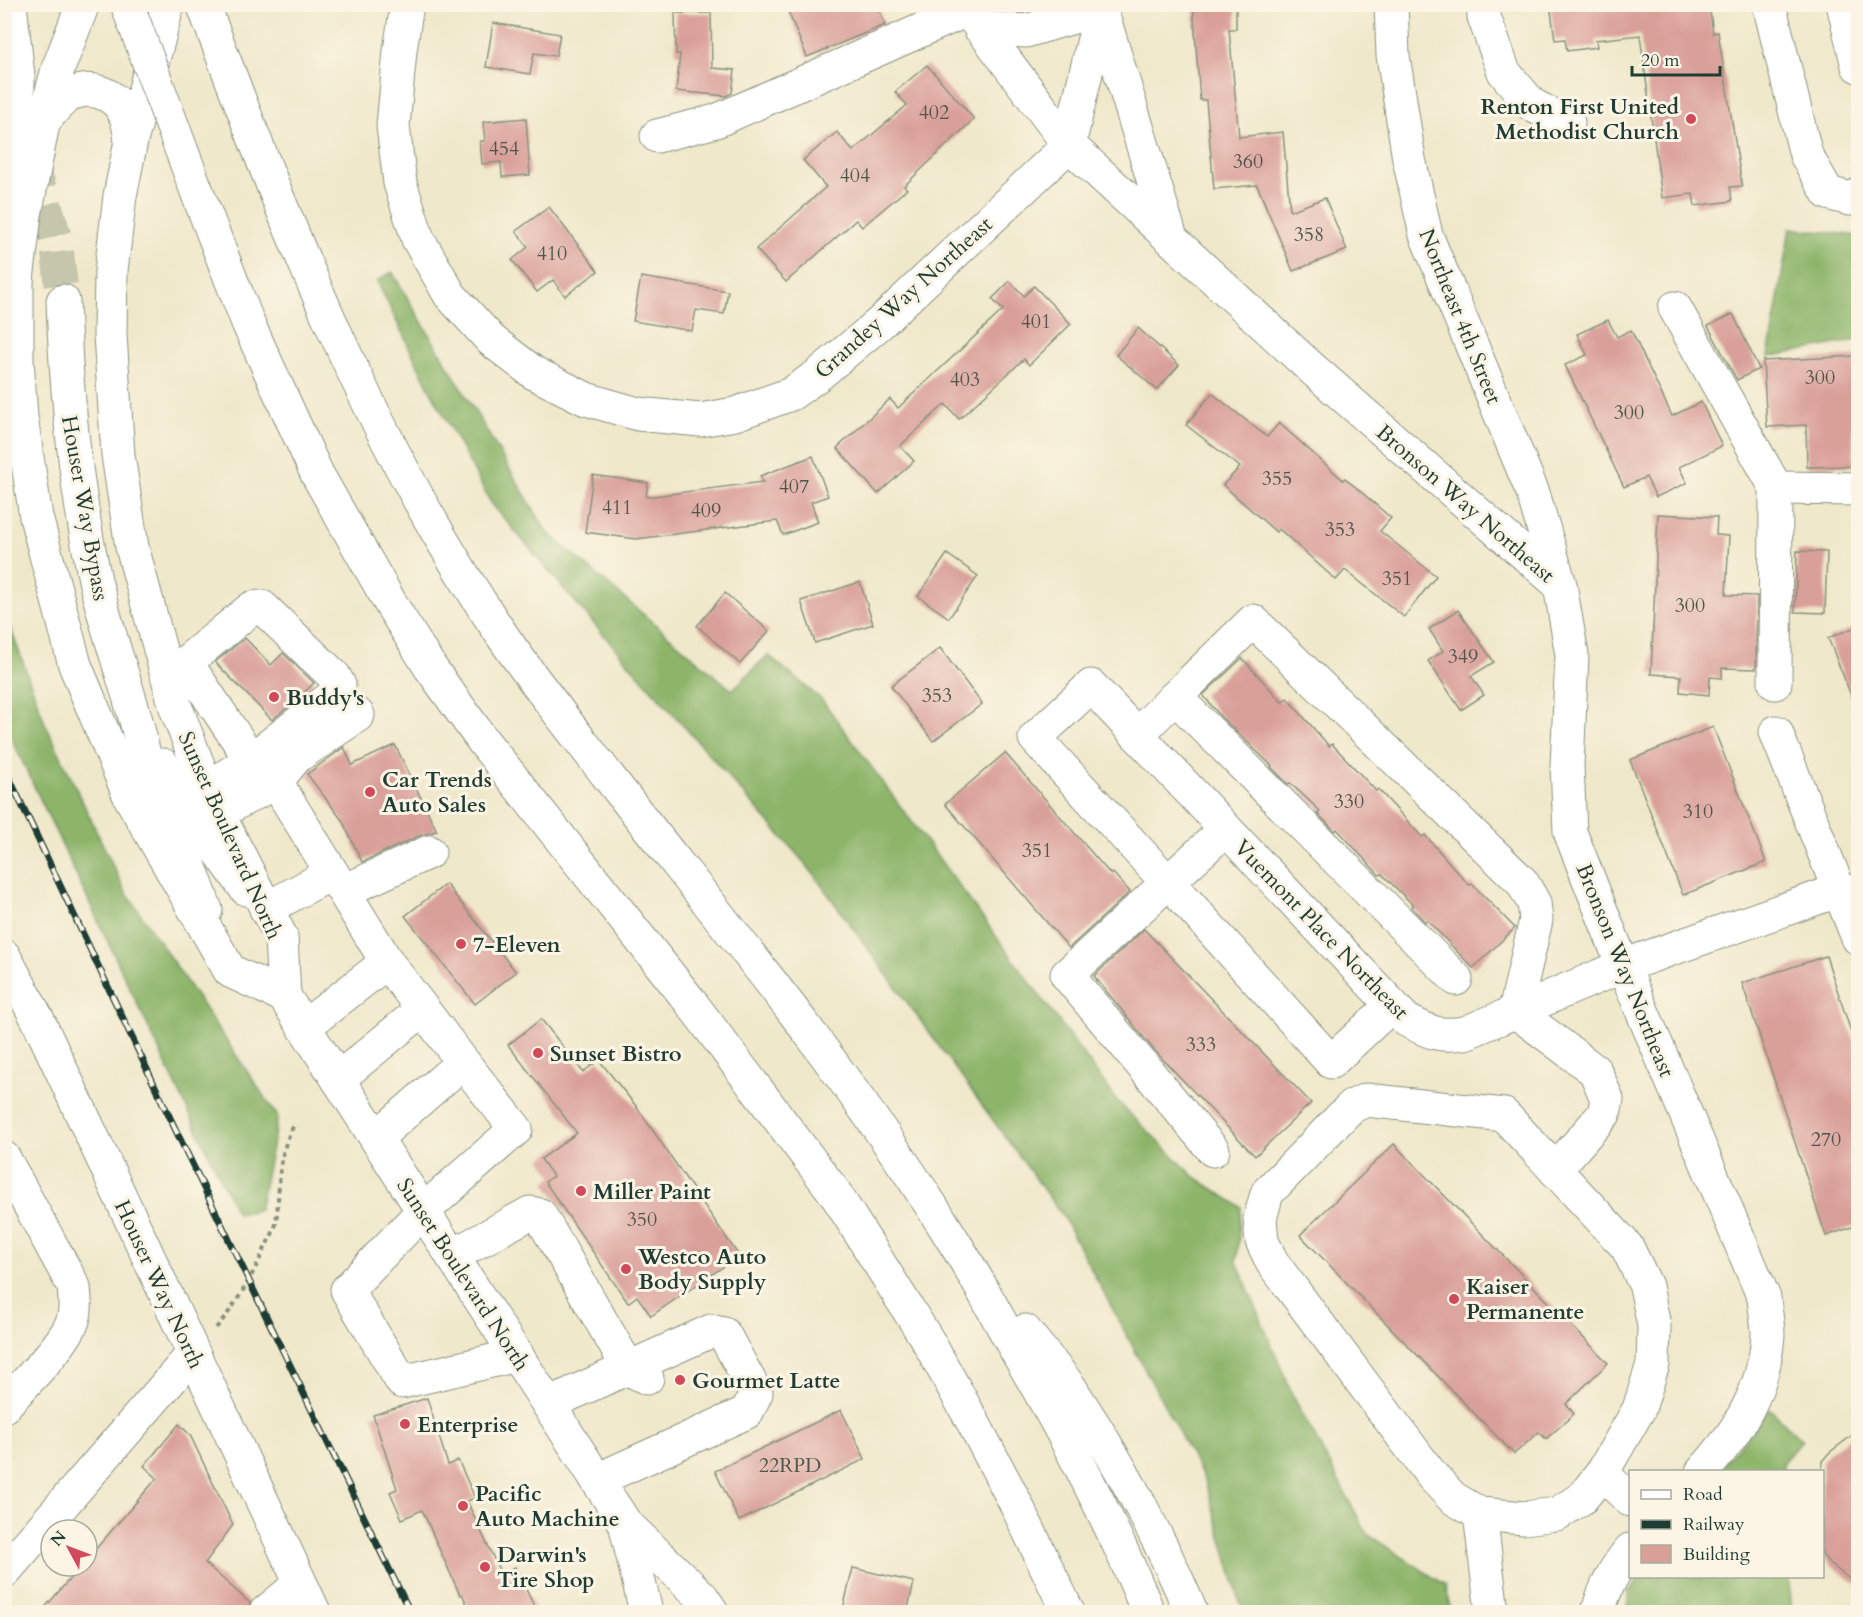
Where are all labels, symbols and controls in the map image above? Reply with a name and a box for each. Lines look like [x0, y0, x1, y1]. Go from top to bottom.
scale bar [1632, 39, 1720, 77]
text: 20 m [1641, 48, 1680, 73]
place label: Renton First United Methodist Church [1481, 92, 1679, 147]
house number: 402 [919, 99, 949, 126]
marker: Renton First United Methodist Church [1684, 112, 1698, 126]
house number: 454 [489, 135, 519, 162]
house number: 360 [1233, 148, 1263, 175]
house number: 404 [840, 162, 870, 189]
street label: Grandey Way Northeast [808, 210, 999, 386]
house number: 358 [1294, 221, 1324, 248]
street label: Northeast 4th Street [1411, 224, 1509, 409]
house number: 410 [537, 240, 567, 267]
house number: 401 [1021, 308, 1051, 335]
house number: 300 [1805, 364, 1835, 391]
house number: 403 [950, 366, 980, 393]
house number: 300 [1614, 399, 1644, 426]
street label: Houser Way Bypass [54, 413, 116, 603]
street label: Bronson Way Northeast [1370, 418, 1561, 590]
house number: 355 [1262, 465, 1292, 492]
house number: 407 [779, 473, 809, 500]
house number: 411 [602, 494, 632, 521]
house number: 409 [691, 497, 721, 524]
house number: 353 [1325, 516, 1355, 543]
house number: 351 [1382, 565, 1412, 592]
house number: 300 [1675, 592, 1705, 619]
house number: 349 [1448, 643, 1478, 670]
house number: 353 [922, 682, 952, 709]
place label: Buddy's [286, 683, 364, 713]
marker: Buddy's [267, 690, 281, 704]
street label: Sunset Boulevard North [171, 727, 289, 944]
place label: Car Trends Auto Sales [382, 765, 492, 820]
marker: Car Trends Auto Sales [363, 785, 377, 799]
house number: 330 [1334, 788, 1364, 815]
house number: 310 [1683, 798, 1713, 825]
street label: Vuemont Place Northeast [1227, 833, 1415, 1026]
house number: 351 [1022, 837, 1052, 864]
street label: Bronson Way Northeast [1568, 859, 1682, 1082]
place label: 7-Eleven [473, 930, 561, 960]
marker: 7-Eleven [454, 937, 468, 951]
house number: 333 [1186, 1031, 1216, 1058]
place label: Sunset Bistro [550, 1039, 682, 1069]
marker: Sunset Bistro [531, 1046, 545, 1060]
house number: 270 [1811, 1126, 1841, 1153]
street label: Sunset Boulevard North [390, 1172, 537, 1377]
place label: Miller Paint [593, 1177, 711, 1207]
marker: Miller Paint [574, 1184, 588, 1198]
street label: Houser Way North [107, 1195, 211, 1374]
house number: 350 [627, 1206, 657, 1233]
place label: Westco Auto Body Supply [637, 1242, 767, 1297]
marker: Westco Auto Body Supply [619, 1262, 633, 1276]
place label: Kaiser Permanente [1466, 1272, 1584, 1327]
marker: Kaiser Permanente [1447, 1292, 1461, 1306]
place label: Gourmet Latte [692, 1366, 840, 1396]
marker: Gourmet Latte [673, 1373, 687, 1387]
place label: Enterprise [417, 1410, 518, 1440]
marker: Enterprise [398, 1417, 412, 1431]
house number: 22RPD [759, 1452, 821, 1479]
legend [1629, 1470, 1824, 1578]
place label: Pacific Auto Machine [475, 1479, 620, 1534]
text: Road [1683, 1482, 1723, 1507]
marker: Pacific Auto Machine [456, 1499, 470, 1513]
text: Railway [1683, 1512, 1745, 1537]
north arrow [39, 1518, 99, 1578]
text: N [46, 1526, 71, 1551]
place label: Darwin's Tire Shop [497, 1540, 594, 1595]
text: Building [1683, 1542, 1751, 1567]
marker: Darwin's Tire Shop [478, 1560, 492, 1574]

